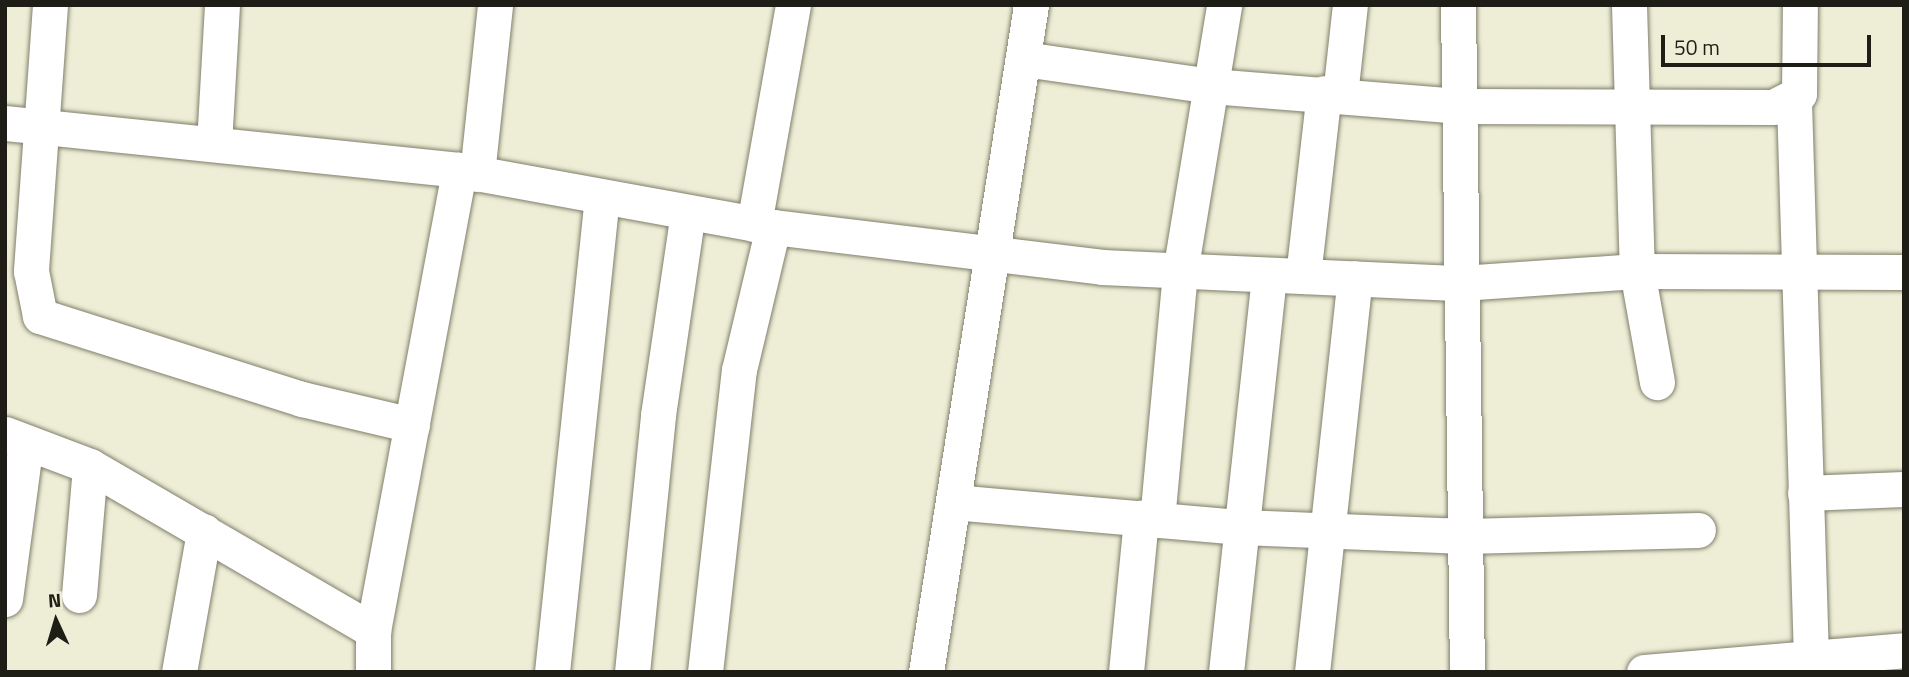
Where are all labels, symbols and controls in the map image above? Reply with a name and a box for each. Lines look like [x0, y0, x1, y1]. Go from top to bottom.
scale bar [1664, 21, 1874, 65]
text: 50 m [1674, 31, 1720, 63]
text: N [47, 585, 62, 614]
north arrow [21, 586, 91, 656]

